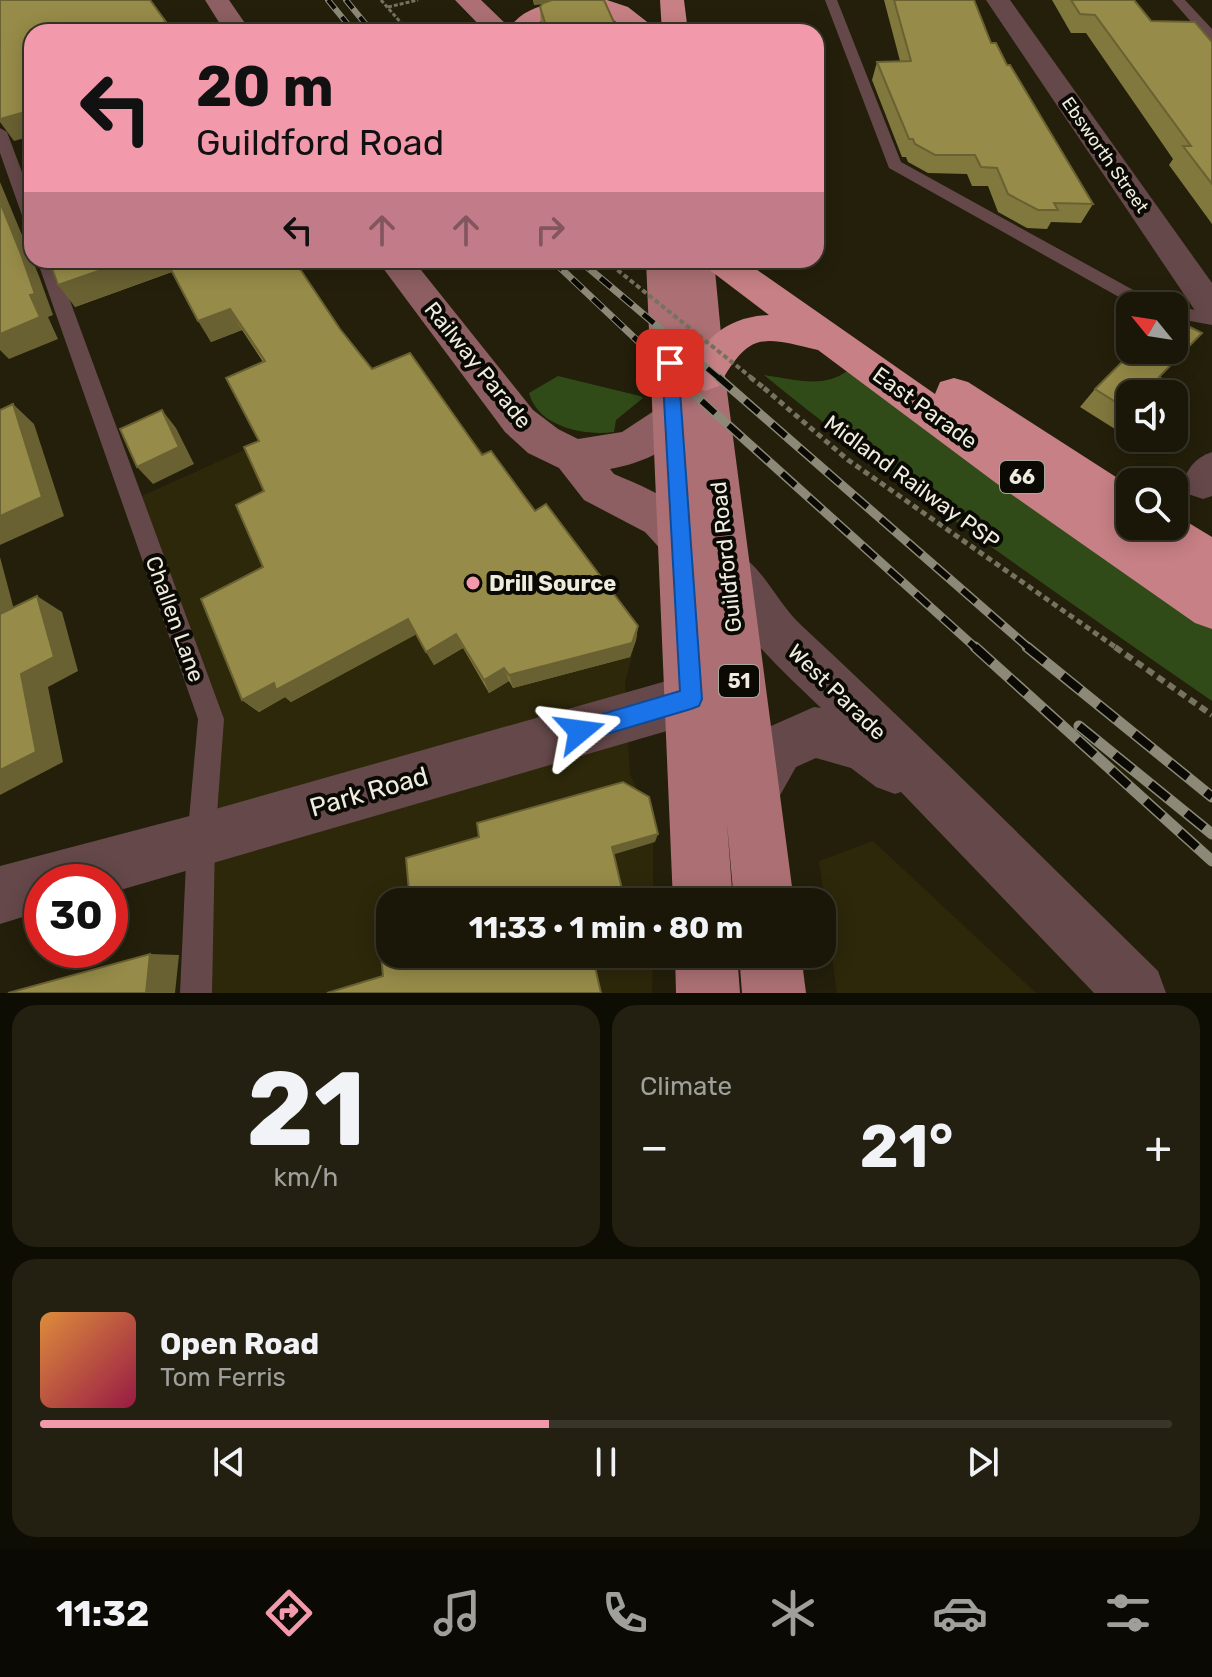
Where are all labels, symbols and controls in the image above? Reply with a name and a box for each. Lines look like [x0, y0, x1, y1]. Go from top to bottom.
text: 20 m [196, 54, 334, 120]
icon: left [64, 56, 168, 160]
street label: Ebsworth Street [1057, 93, 1153, 217]
text: Guildford Road [196, 121, 444, 164]
icon: left [276, 208, 320, 252]
icon: ahead [360, 208, 404, 252]
icon: ahead [444, 208, 488, 252]
icon: right [528, 208, 572, 252]
north arrow [1116, 292, 1188, 364]
map controls [1116, 292, 1188, 540]
street label: Railway Parade [419, 296, 537, 434]
pin [636, 329, 704, 397]
icon: arrive [648, 341, 692, 385]
street label: East Parade [868, 361, 982, 455]
button: sound [1116, 380, 1188, 452]
street label: Midland Railway PSP [819, 409, 1005, 555]
road number: 66 [1000, 461, 1044, 493]
button: search [1116, 468, 1188, 540]
street label: Guildford Road [705, 480, 747, 634]
street label: Challen Lane [140, 552, 210, 686]
place label: Drill Source [489, 570, 616, 597]
marker: Drill Source [464, 574, 482, 592]
street label: West Parade [782, 638, 892, 746]
road number: 51 [719, 665, 759, 697]
position arrow [538, 689, 622, 773]
street label: Park Road [306, 760, 432, 824]
speed limit sign: 30 [24, 864, 128, 968]
text: 11:33 · 1 min · 80 m [469, 910, 743, 946]
text: 21 [246, 1048, 366, 1171]
text: Climate [640, 1071, 732, 1102]
text: 21° [860, 1111, 953, 1182]
text: − [640, 1121, 669, 1173]
text: + [1145, 1121, 1172, 1173]
text: km/h [274, 1162, 338, 1193]
text: Open Road [160, 1326, 319, 1362]
text: Tom Ferris [160, 1362, 286, 1393]
icon: previous [207, 1440, 251, 1484]
icon: pause [584, 1440, 628, 1484]
icon: next [961, 1440, 1005, 1484]
icon: directions [261, 1585, 317, 1641]
icon: music [429, 1585, 485, 1641]
icon: phone [597, 1585, 653, 1641]
icon: climate [765, 1585, 821, 1641]
icon: car [932, 1585, 988, 1641]
icon: filters [1100, 1585, 1156, 1641]
text: 11:32 [56, 1592, 149, 1635]

